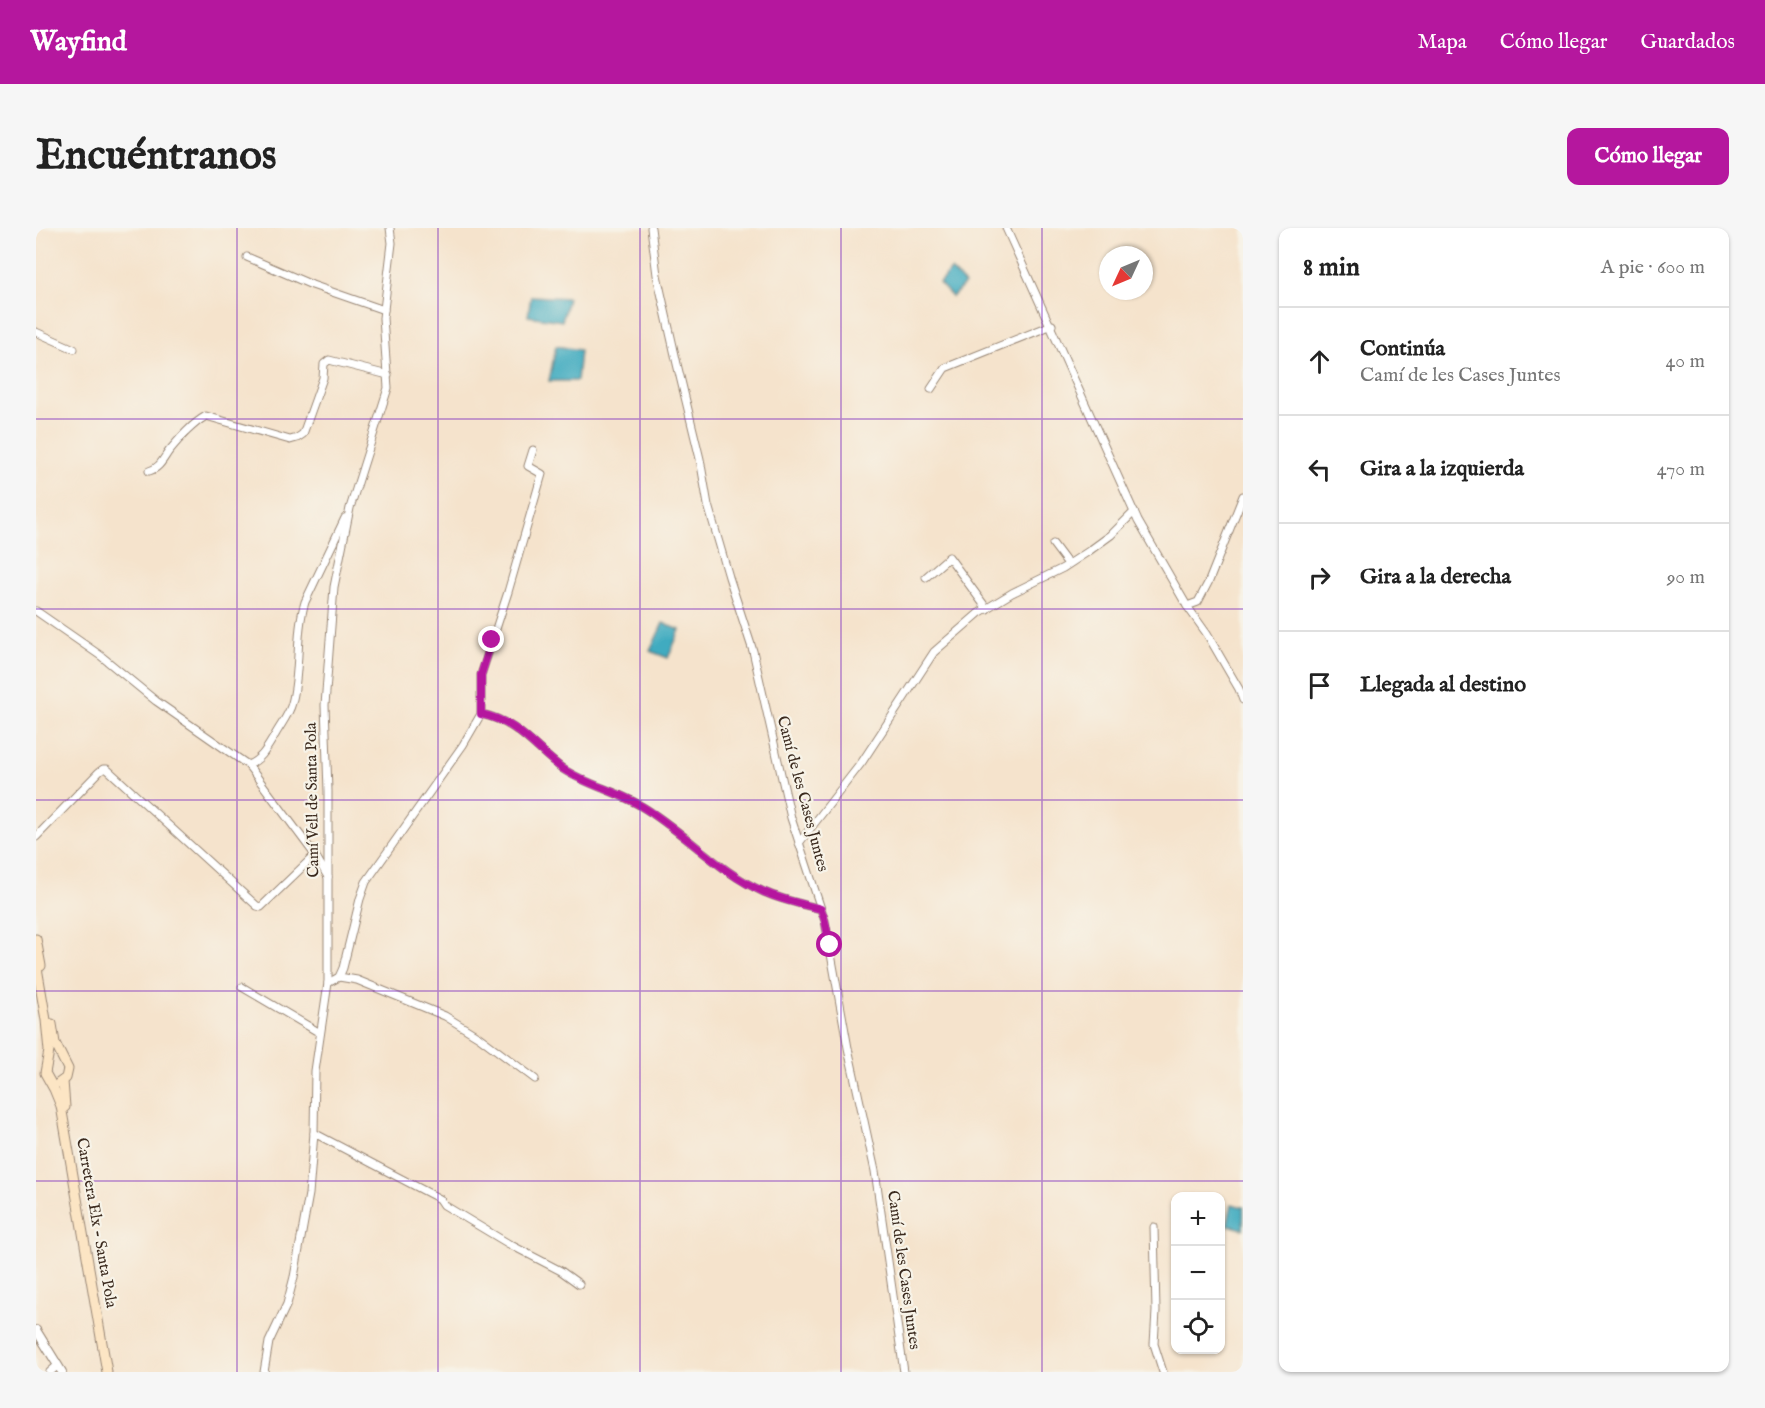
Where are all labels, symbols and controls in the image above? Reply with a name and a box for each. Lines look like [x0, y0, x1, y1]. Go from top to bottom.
text: Wayfind [30, 25, 127, 60]
text: Mapa [1418, 29, 1467, 56]
text: Cómo llegar [1500, 29, 1607, 56]
text: Guardados [1640, 29, 1735, 56]
button: Cómo llegar [1567, 128, 1729, 185]
text: Encuéntranos [36, 130, 277, 183]
north arrow [1099, 246, 1153, 300]
text: 8 min [1303, 251, 1360, 284]
text: A pie · 600 m [1601, 255, 1705, 280]
text: Continúa [1360, 335, 1445, 363]
icon: ahead [1303, 345, 1336, 378]
text: 40 m [1666, 349, 1705, 374]
text: Camí de les Cases Juntes [1360, 363, 1561, 388]
icon: left [1303, 453, 1336, 486]
text: Gira a la izquierda [1360, 455, 1524, 483]
text: 470 m [1657, 457, 1705, 482]
icon: right [1303, 561, 1336, 594]
text: Gira a la derecha [1360, 563, 1511, 591]
text: 90 m [1667, 565, 1705, 590]
route end [478, 626, 504, 652]
icon: arrive [1303, 669, 1336, 702]
text: Llegada al destino [1360, 671, 1526, 699]
street label: Camí de les Cases Juntes [772, 714, 833, 874]
street label: Camí Vell de Santa Pola [302, 722, 324, 878]
route start [816, 931, 842, 957]
street label: Carretera Elx - Santa Pola [71, 1136, 121, 1310]
street label: Camí de les Cases Juntes [882, 1189, 924, 1351]
map controls [1171, 1192, 1225, 1354]
button: + [1171, 1192, 1225, 1246]
button: − [1171, 1246, 1225, 1300]
button: locate [1171, 1300, 1225, 1354]

